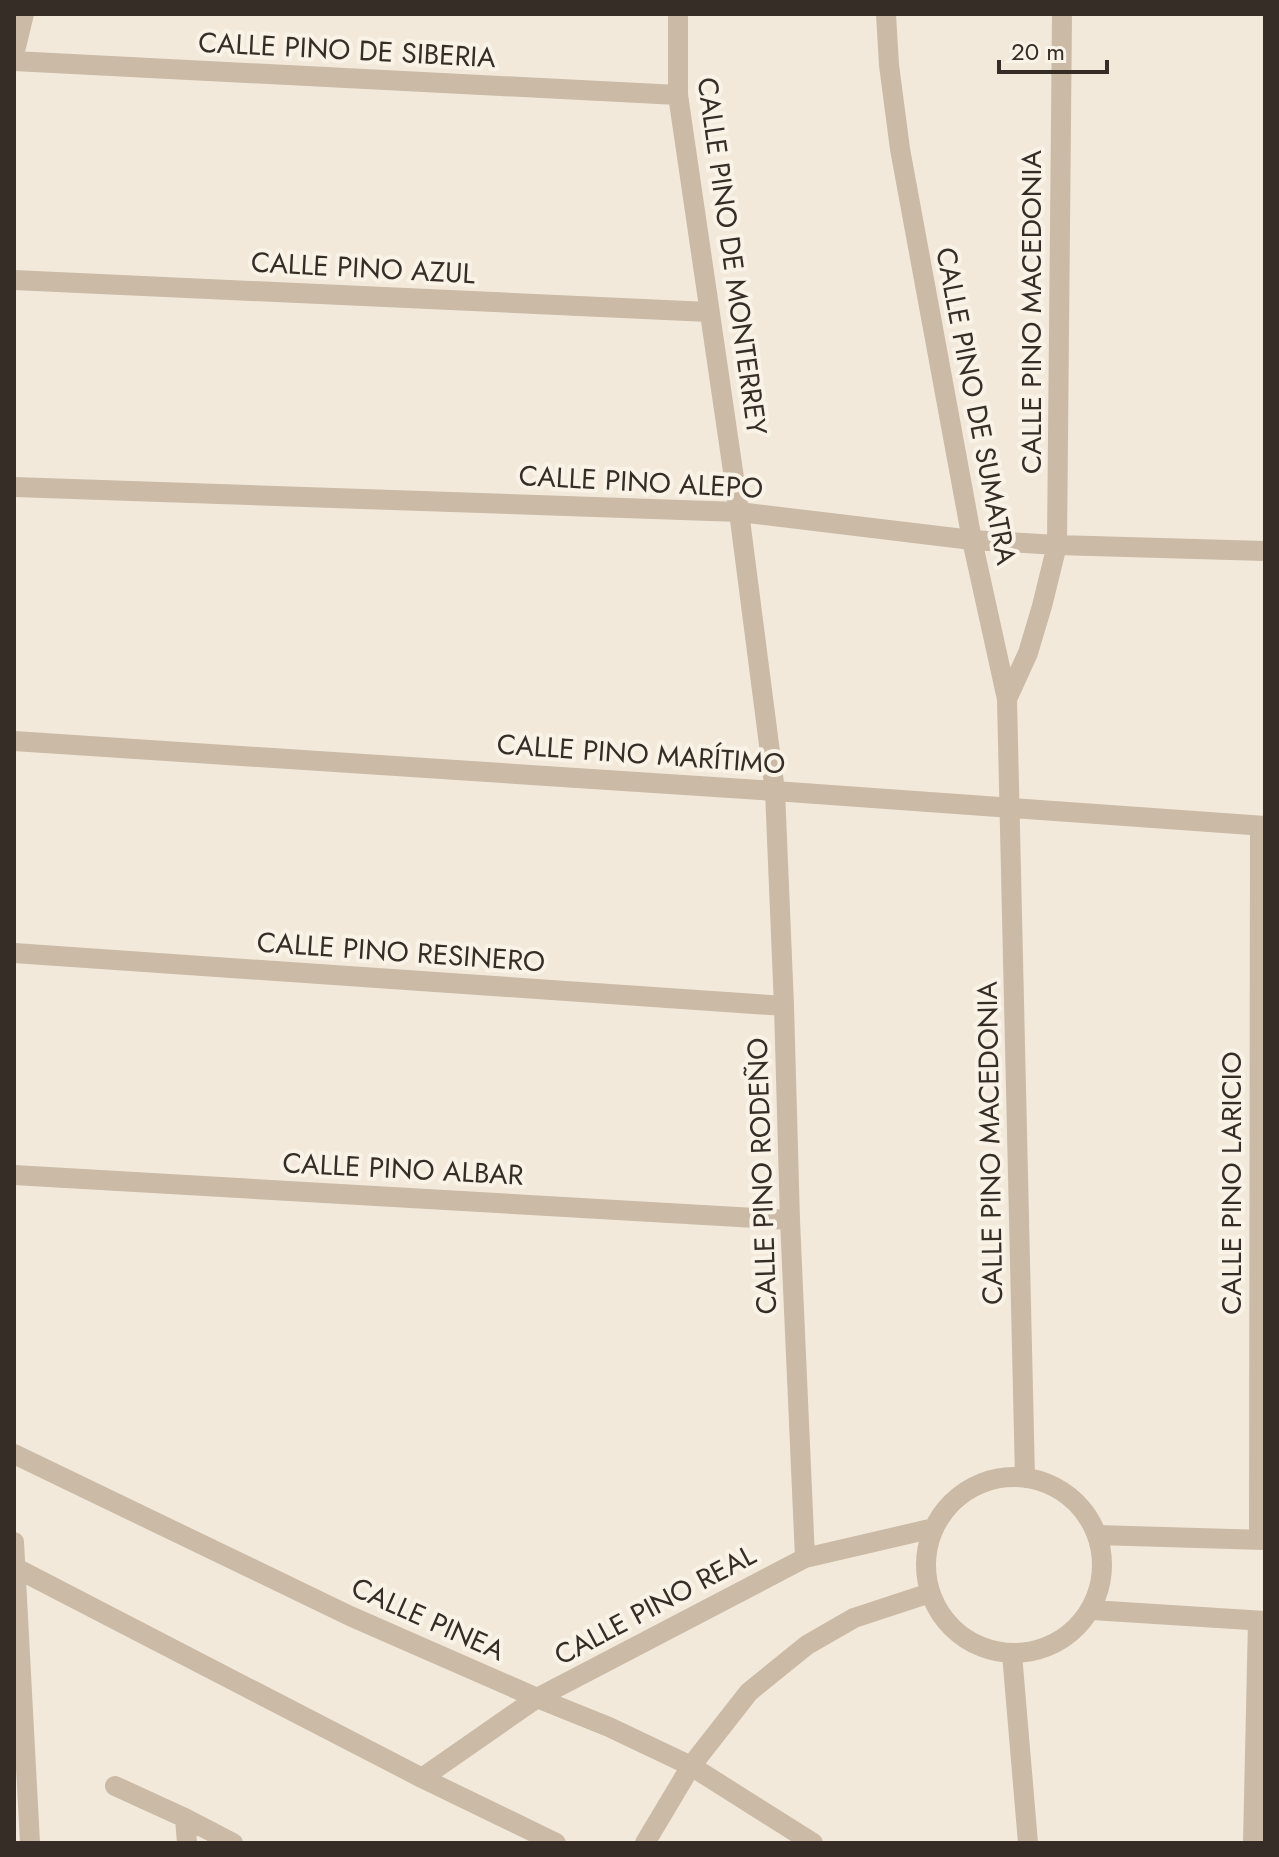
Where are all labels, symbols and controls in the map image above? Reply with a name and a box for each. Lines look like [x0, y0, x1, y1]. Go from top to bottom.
street label: CALLE PINO DE SIBERIA [197, 22, 497, 78]
scale bar [999, 24, 1107, 74]
text: 20 m [1011, 34, 1065, 69]
street label: CALLE PINO DE MONTERREY [687, 74, 777, 438]
street label: CALLE PINO MACEDONIA [1011, 150, 1052, 474]
street label: CALLE PINO AZUL [250, 242, 477, 294]
street label: CALLE PINO DE SUMATRA [925, 244, 1027, 569]
street label: CALLE PINO ALEPO [518, 455, 764, 509]
street label: CALLE PINO MARÍTIMO [495, 723, 787, 785]
street label: CALLE PINO RESINERO [255, 921, 547, 983]
street label: CALLE PINO MACEDONIA [967, 980, 1013, 1305]
street label: CALLE PINO RODEÑO [737, 1037, 787, 1315]
street label: CALLE PINO LARICIO [1211, 1051, 1252, 1315]
street label: CALLE PINO ALBAR [282, 1142, 525, 1196]
street label: CALLE PINO REAL [547, 1534, 763, 1675]
street label: CALLE PINEA [345, 1567, 512, 1671]

